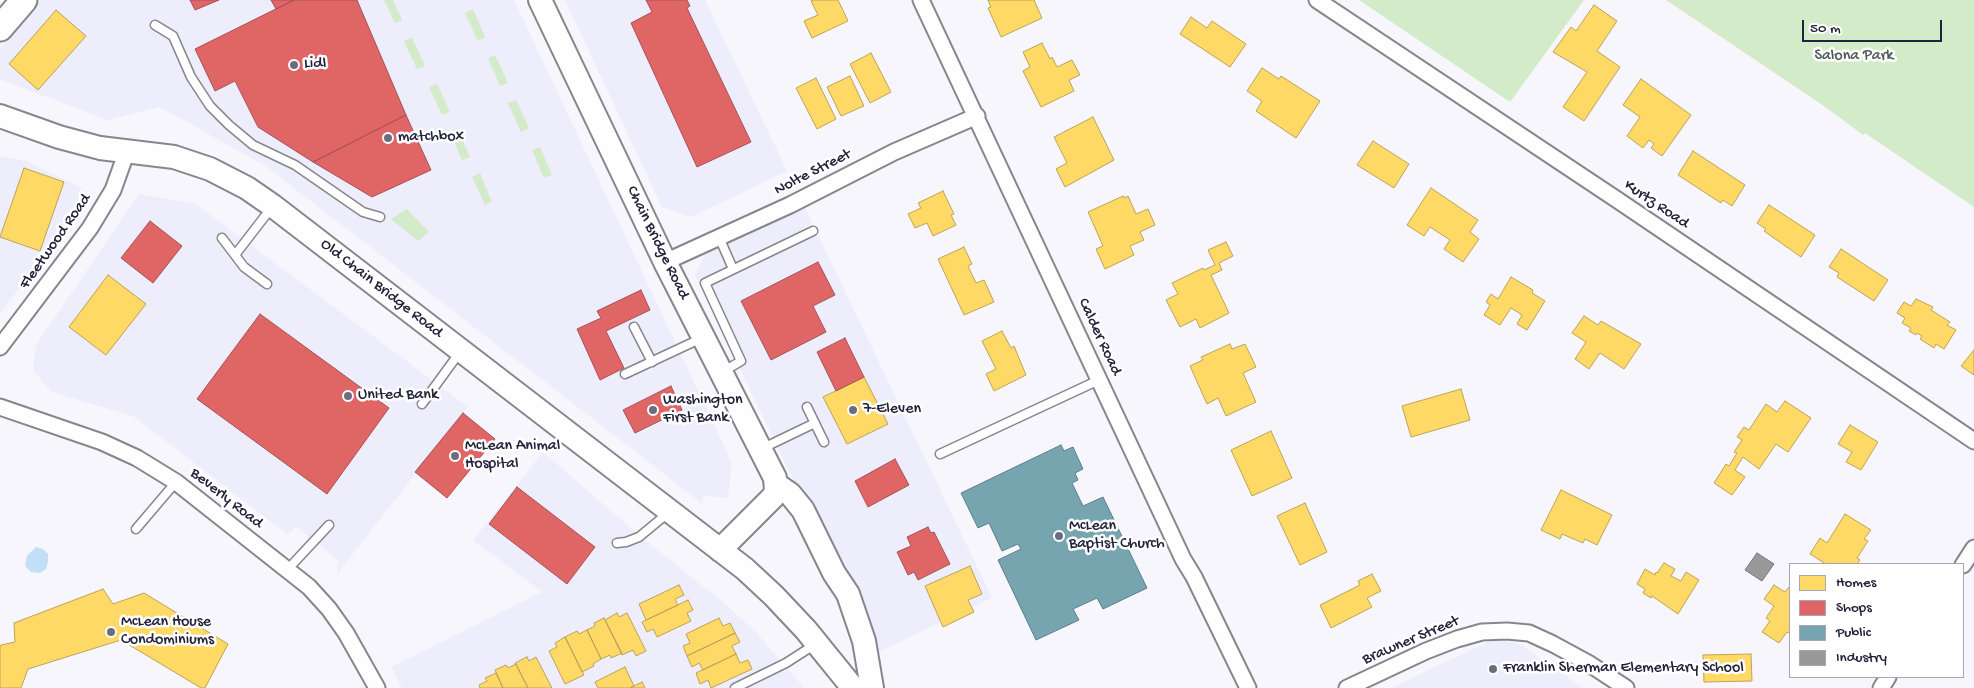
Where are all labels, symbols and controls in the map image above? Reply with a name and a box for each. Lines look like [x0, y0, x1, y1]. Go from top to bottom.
scale bar [1804, 10, 1944, 42]
text: 50 m [1810, 20, 1841, 38]
park label: Salona Park [1815, 47, 1893, 67]
place label: Lidl [304, 55, 326, 75]
marker: Lidl [288, 59, 300, 71]
place label: matchbox [398, 128, 464, 148]
marker: matchbox [382, 132, 394, 144]
street label: Nolte Street [771, 145, 855, 201]
street label: Kurtz Road [1620, 176, 1692, 234]
street label: Chain Bridge Road [621, 183, 693, 303]
street label: Fleetwood Road [16, 191, 96, 293]
street label: Old Chain Bridge Road [316, 235, 446, 343]
street label: Calder Road [1073, 295, 1125, 379]
place label: United Bank [358, 386, 438, 406]
marker: United Bank [342, 390, 354, 402]
place label: Washington First Bank [663, 391, 743, 429]
place label: 7-Eleven [863, 400, 921, 420]
marker: Washington First Bank [647, 404, 659, 416]
marker: 7-Eleven [847, 404, 859, 416]
place label: McLean Animal Hospital [465, 437, 560, 475]
marker: McLean Animal Hospital [449, 450, 461, 462]
street label: Beverly Road [186, 464, 266, 534]
place label: McLean Baptist Church [1069, 517, 1165, 555]
marker: McLean Baptist Church [1053, 530, 1065, 542]
legend [1789, 563, 1964, 678]
text: Homes [1836, 574, 1876, 592]
text: Shops [1836, 599, 1872, 617]
street label: Brawner Street [1360, 612, 1462, 670]
place label: McLean House Condominiums [121, 613, 214, 651]
text: Public [1836, 624, 1871, 642]
marker: McLean House Condominiums [105, 626, 117, 638]
text: Industry [1836, 649, 1887, 667]
place label: Franklin Sherman Elementary School [1503, 659, 1744, 679]
marker: Franklin Sherman Elementary School [1487, 663, 1499, 675]

